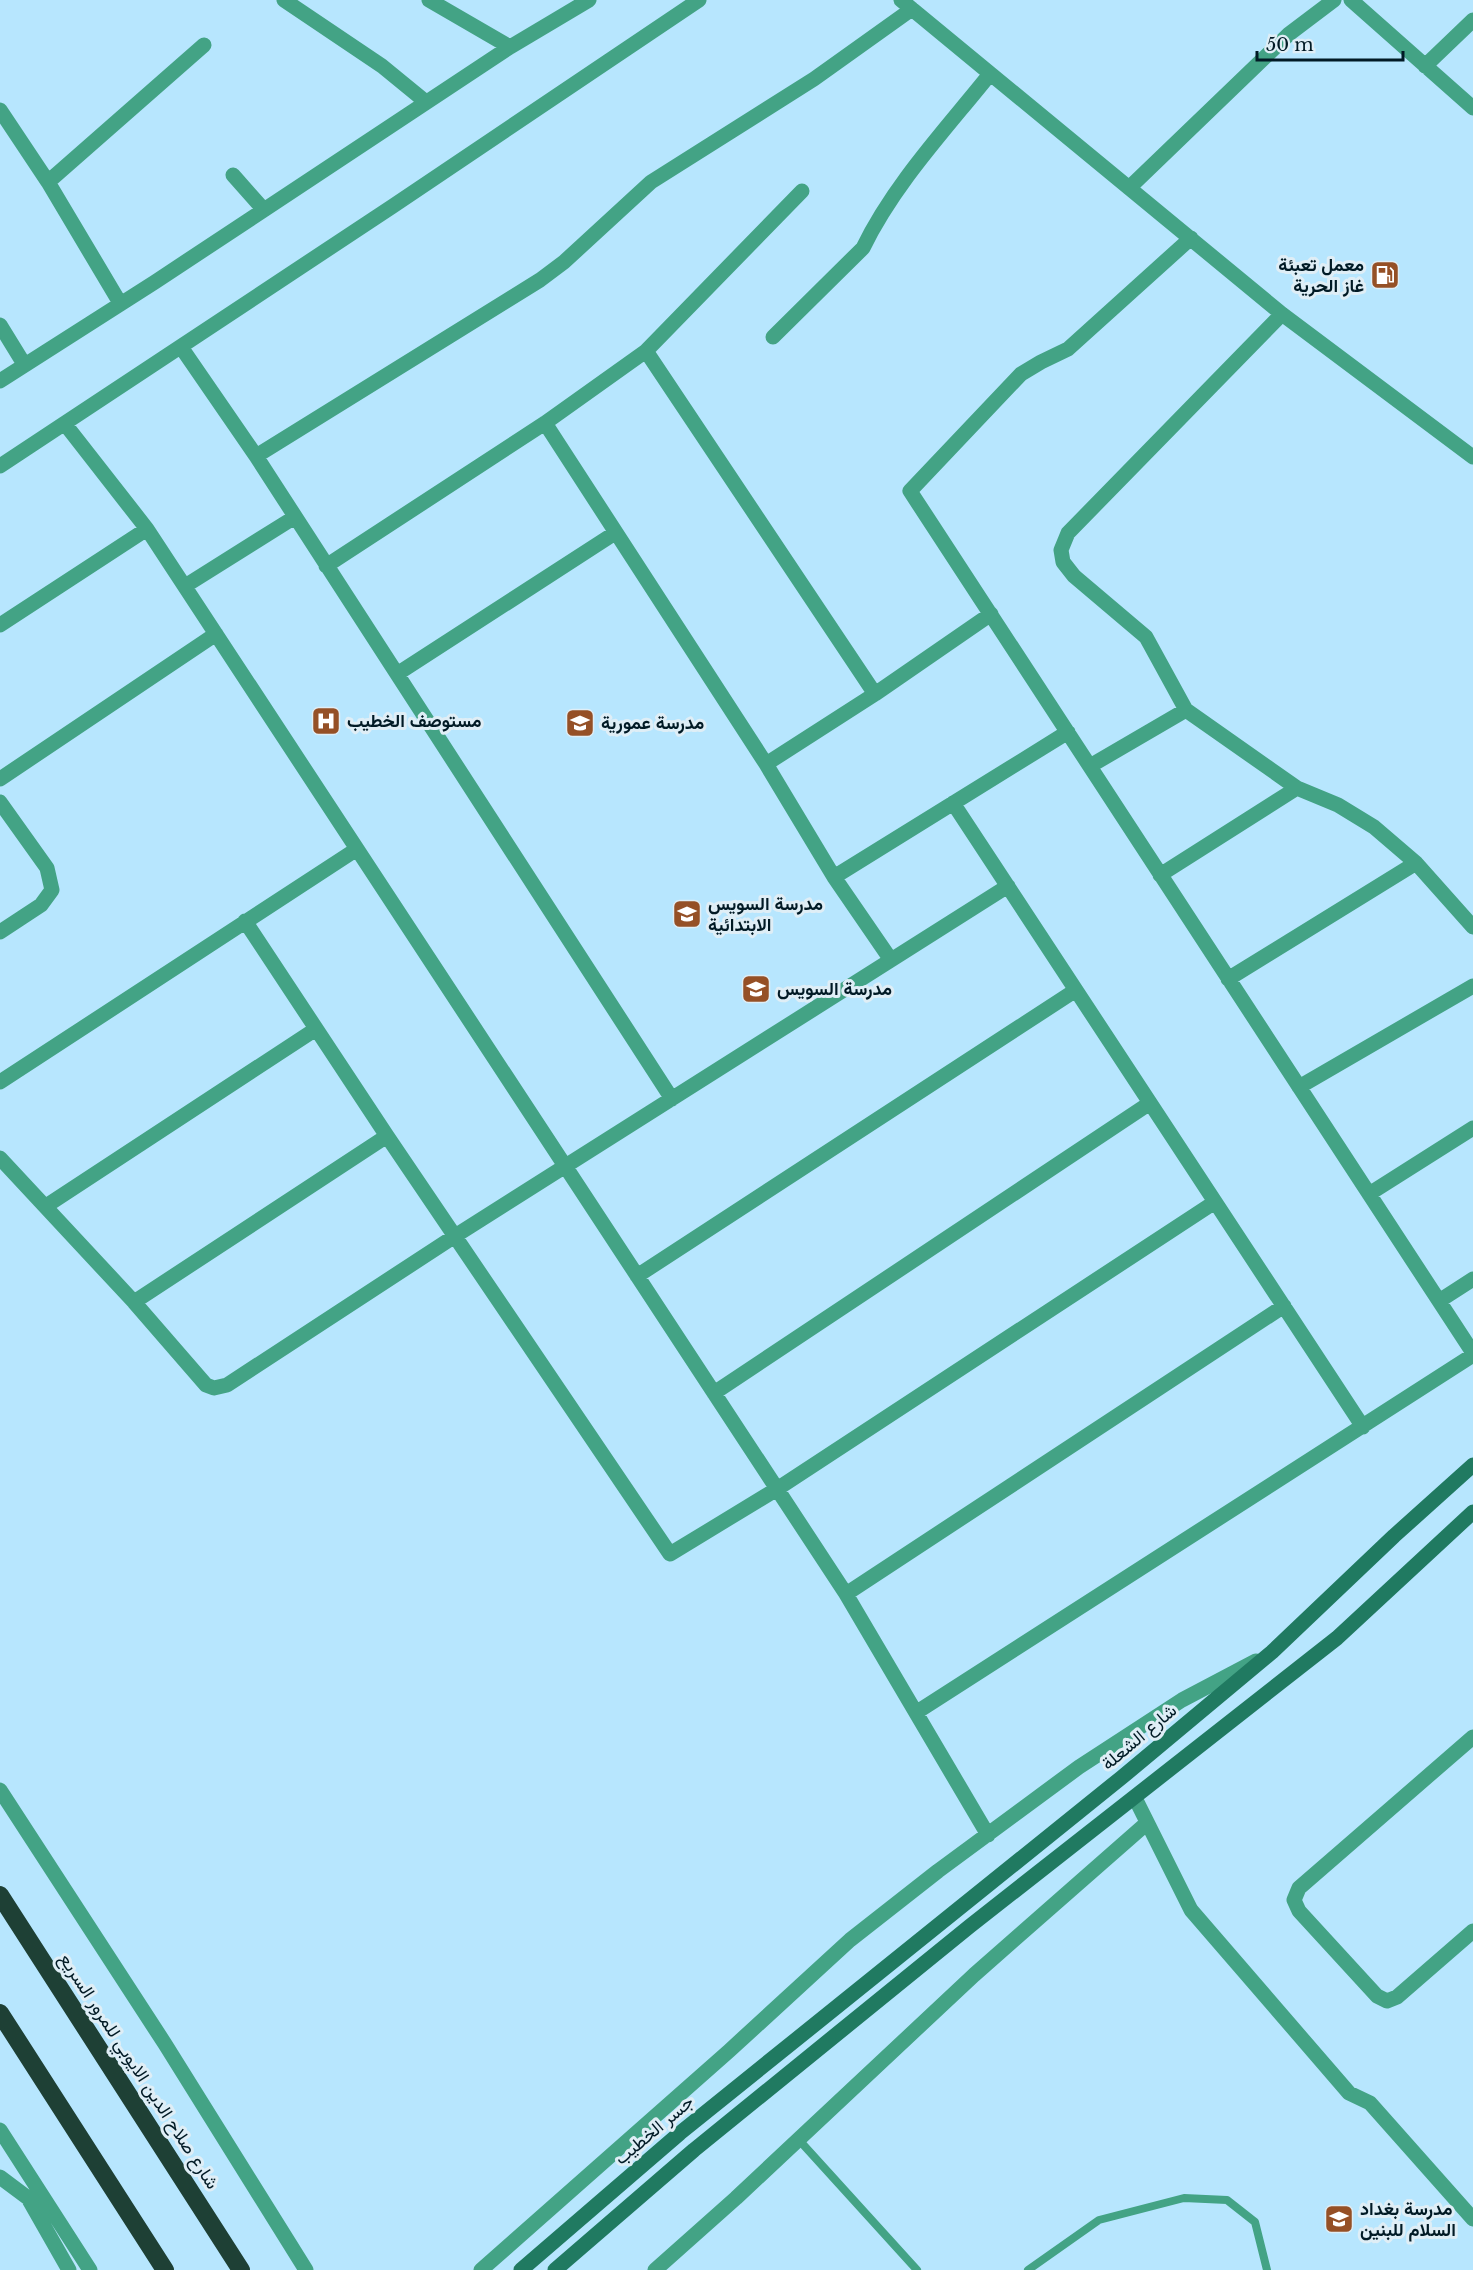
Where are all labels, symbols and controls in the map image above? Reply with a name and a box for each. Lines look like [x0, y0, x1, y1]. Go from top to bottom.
scale bar [1257, 24, 1402, 62]
text: 50 m [1266, 34, 1314, 56]
place label: معمل تعبئة غاز الحرية [1278, 254, 1364, 297]
fuel station icon: معمل تعبئة غاز الحرية [1369, 259, 1401, 291]
hospital icon: مستوصف الخطيب [310, 705, 342, 737]
school or university icon: مدرسة عمورية [564, 707, 596, 739]
place label: مستوصف الخطيب [347, 710, 482, 732]
place label: مدرسة عمورية [601, 712, 704, 734]
place label: مدرسة السويس الابتدائية [708, 893, 823, 936]
school or university icon: مدرسة السويس الابتدائية [671, 898, 703, 930]
school or university icon: مدرسة السويس [740, 973, 772, 1005]
place label: مدرسة السويس [777, 978, 892, 1000]
street label: شارع الشعلة [1097, 1699, 1182, 1776]
street label: شارع صلاح الدين الايوبي للمرور السريع [51, 1949, 224, 2195]
street label: جسر الخطيب [610, 2091, 698, 2169]
place label: مدرسة بغداد السلام للبنين [1360, 2198, 1456, 2242]
school or university icon: مدرسة بغداد السلام للبنين [1323, 2203, 1355, 2235]

